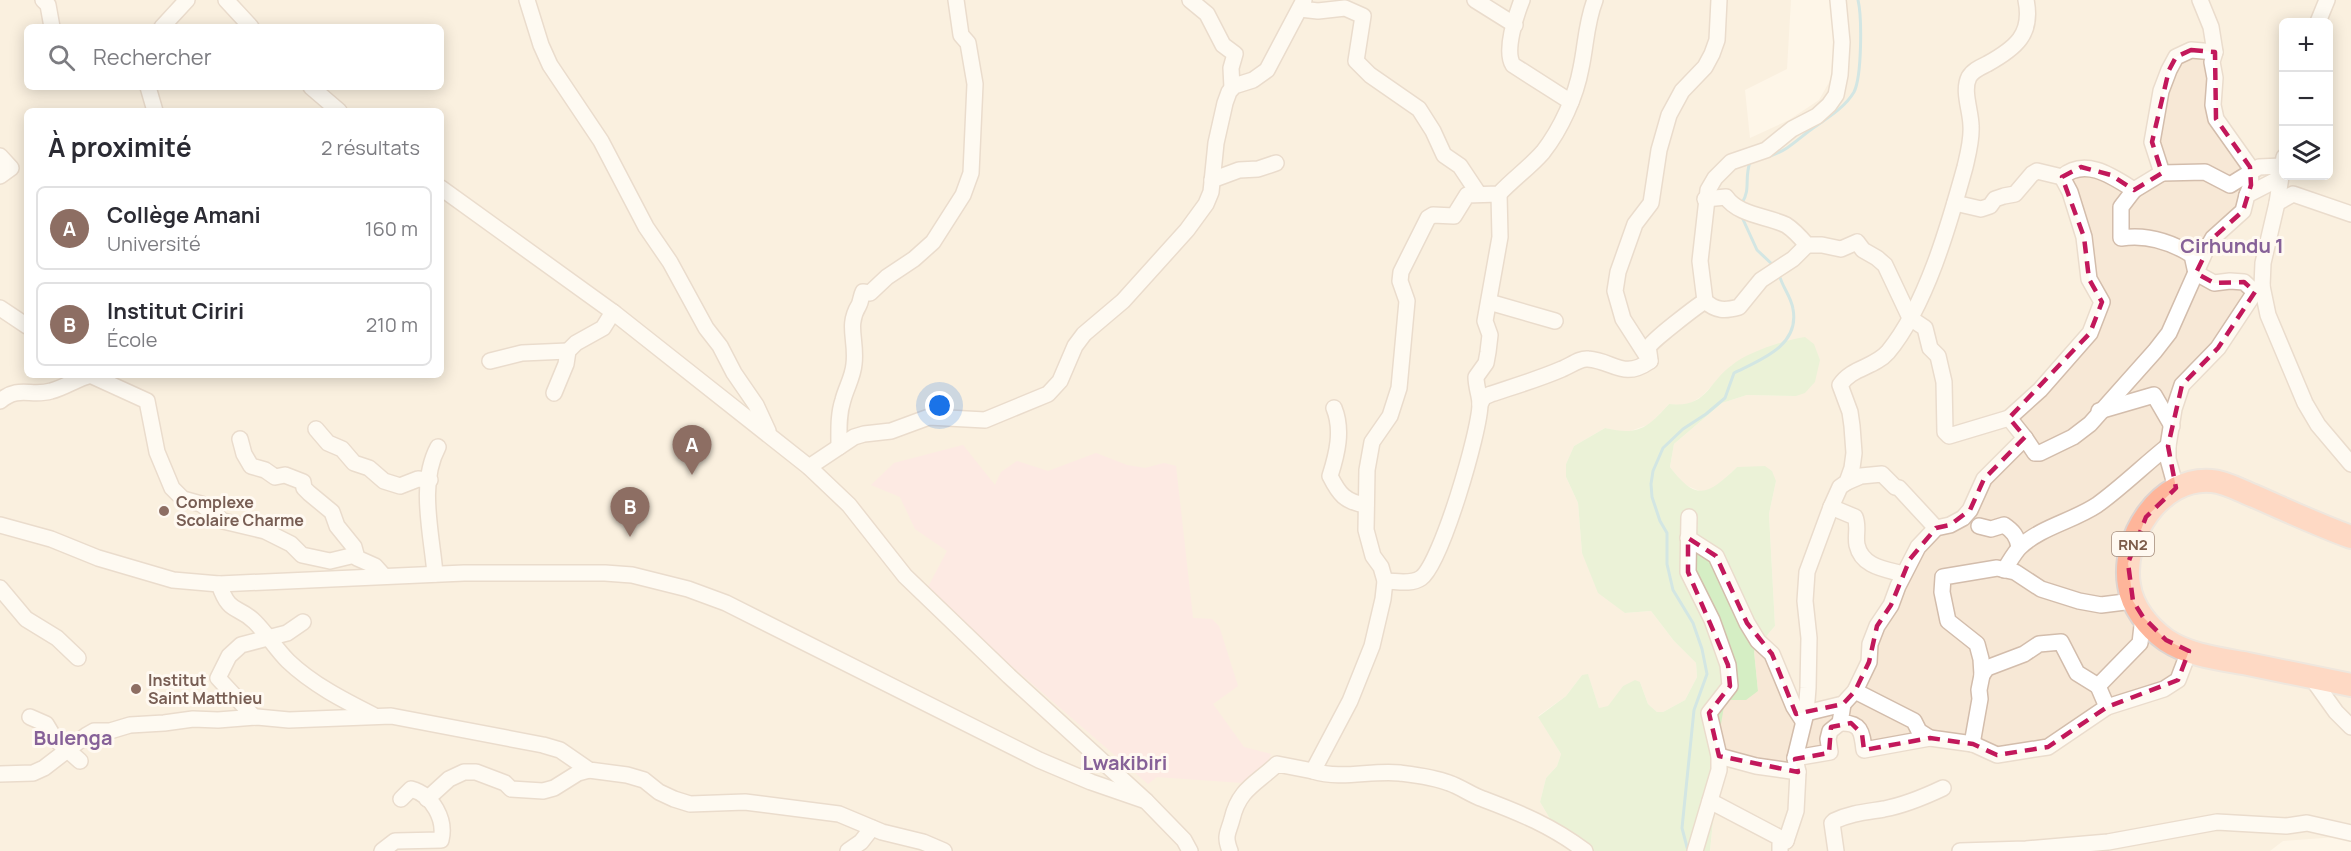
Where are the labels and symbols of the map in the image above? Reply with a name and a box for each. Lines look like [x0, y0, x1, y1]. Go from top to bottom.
district label: Cirhundu 1 [2180, 232, 2284, 259]
your location [925, 391, 954, 420]
pin: A [672, 426, 712, 475]
pin: B [610, 488, 650, 537]
place label: Complexe Scolaire Charme [176, 491, 304, 531]
marker: Complexe Scolaire Charme [157, 504, 171, 518]
road number: RN2 [2112, 532, 2154, 556]
place label: Institut Saint Matthieu [148, 669, 262, 709]
marker: Institut Saint Matthieu [129, 682, 143, 696]
district label: Bulenga [34, 724, 112, 751]
district label: Lwakibiri [1083, 749, 1167, 776]

